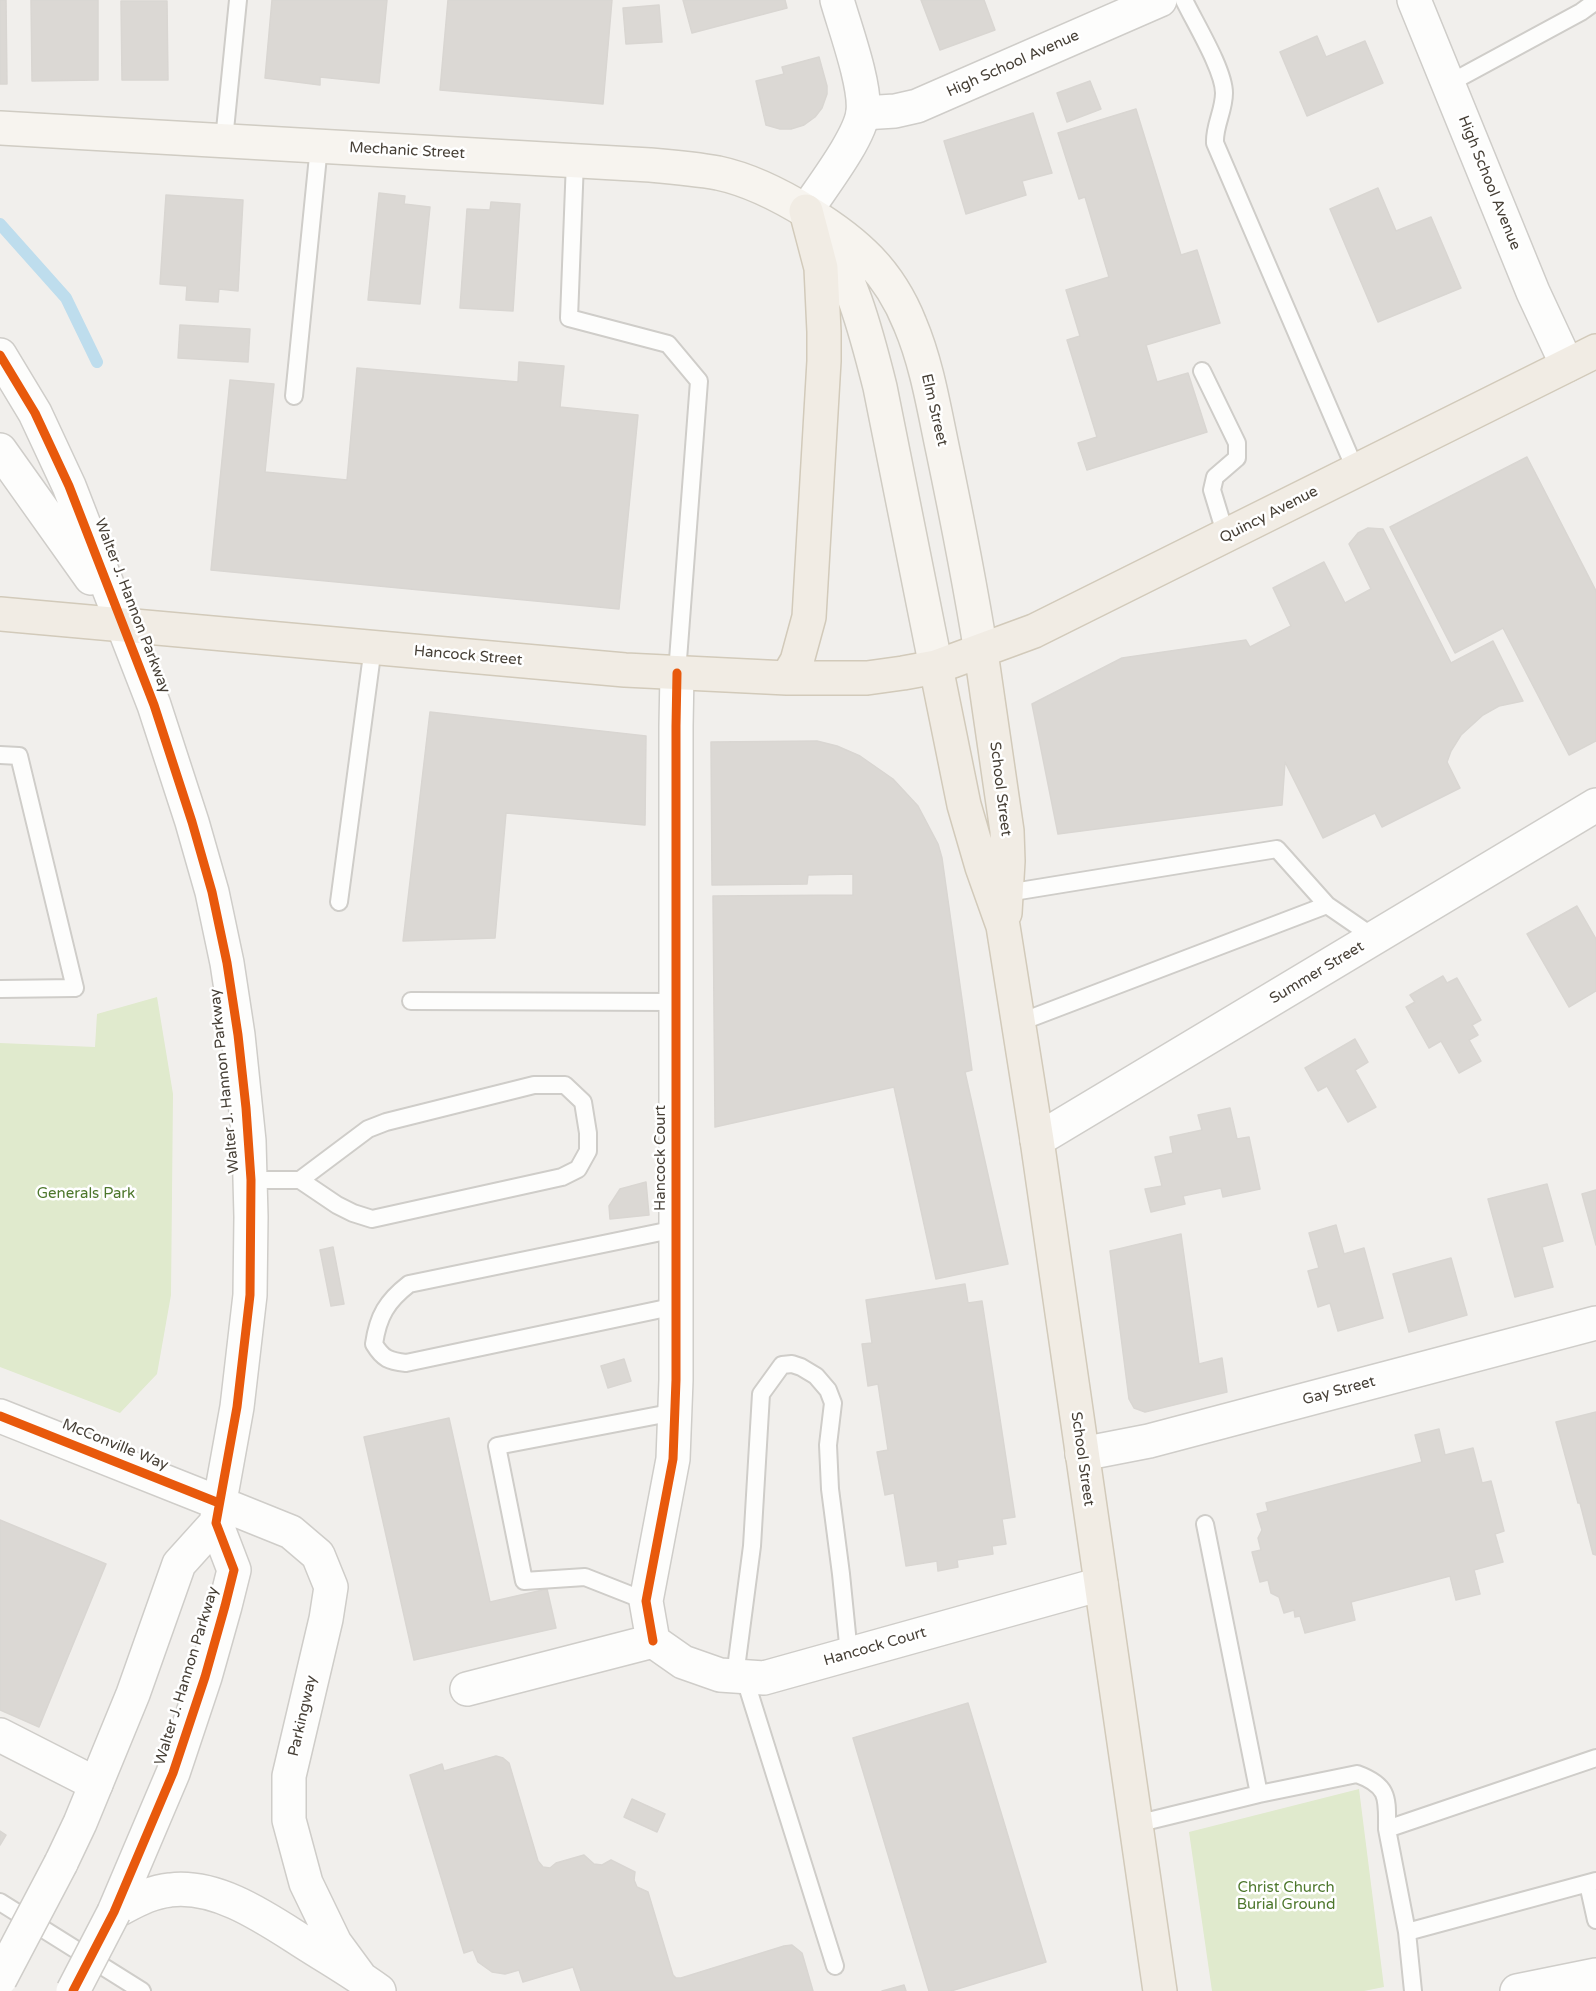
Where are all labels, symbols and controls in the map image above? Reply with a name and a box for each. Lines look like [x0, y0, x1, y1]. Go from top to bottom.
street label: High School Avenue [944, 27, 1082, 101]
street label: High School Avenue [1454, 113, 1524, 253]
street label: Mechanic Street [349, 139, 465, 163]
street label: Elm Street [917, 372, 951, 448]
street label: Quincy Avenue [1217, 483, 1321, 547]
street label: Walter J. Hannon Parkway [90, 516, 174, 696]
street label: Hancock Street [413, 642, 523, 670]
street label: School Street [985, 741, 1015, 837]
street label: Summer Street [1267, 938, 1367, 1008]
street label: Walter J. Hannon Parkway [206, 988, 244, 1174]
street label: Hancock Court [652, 1105, 670, 1211]
park label: Generals Park [37, 1185, 135, 1203]
street label: Gay Street [1301, 1373, 1377, 1409]
street label: School Street [1066, 1411, 1098, 1507]
street label: McConville Way [59, 1416, 171, 1474]
street label: Walter J. Hannon Parkway [151, 1585, 223, 1767]
street label: Hancock Court [822, 1624, 928, 1670]
street label: Parkingway [285, 1674, 321, 1758]
park label: Christ Church Burial Ground [1237, 1879, 1335, 1914]

